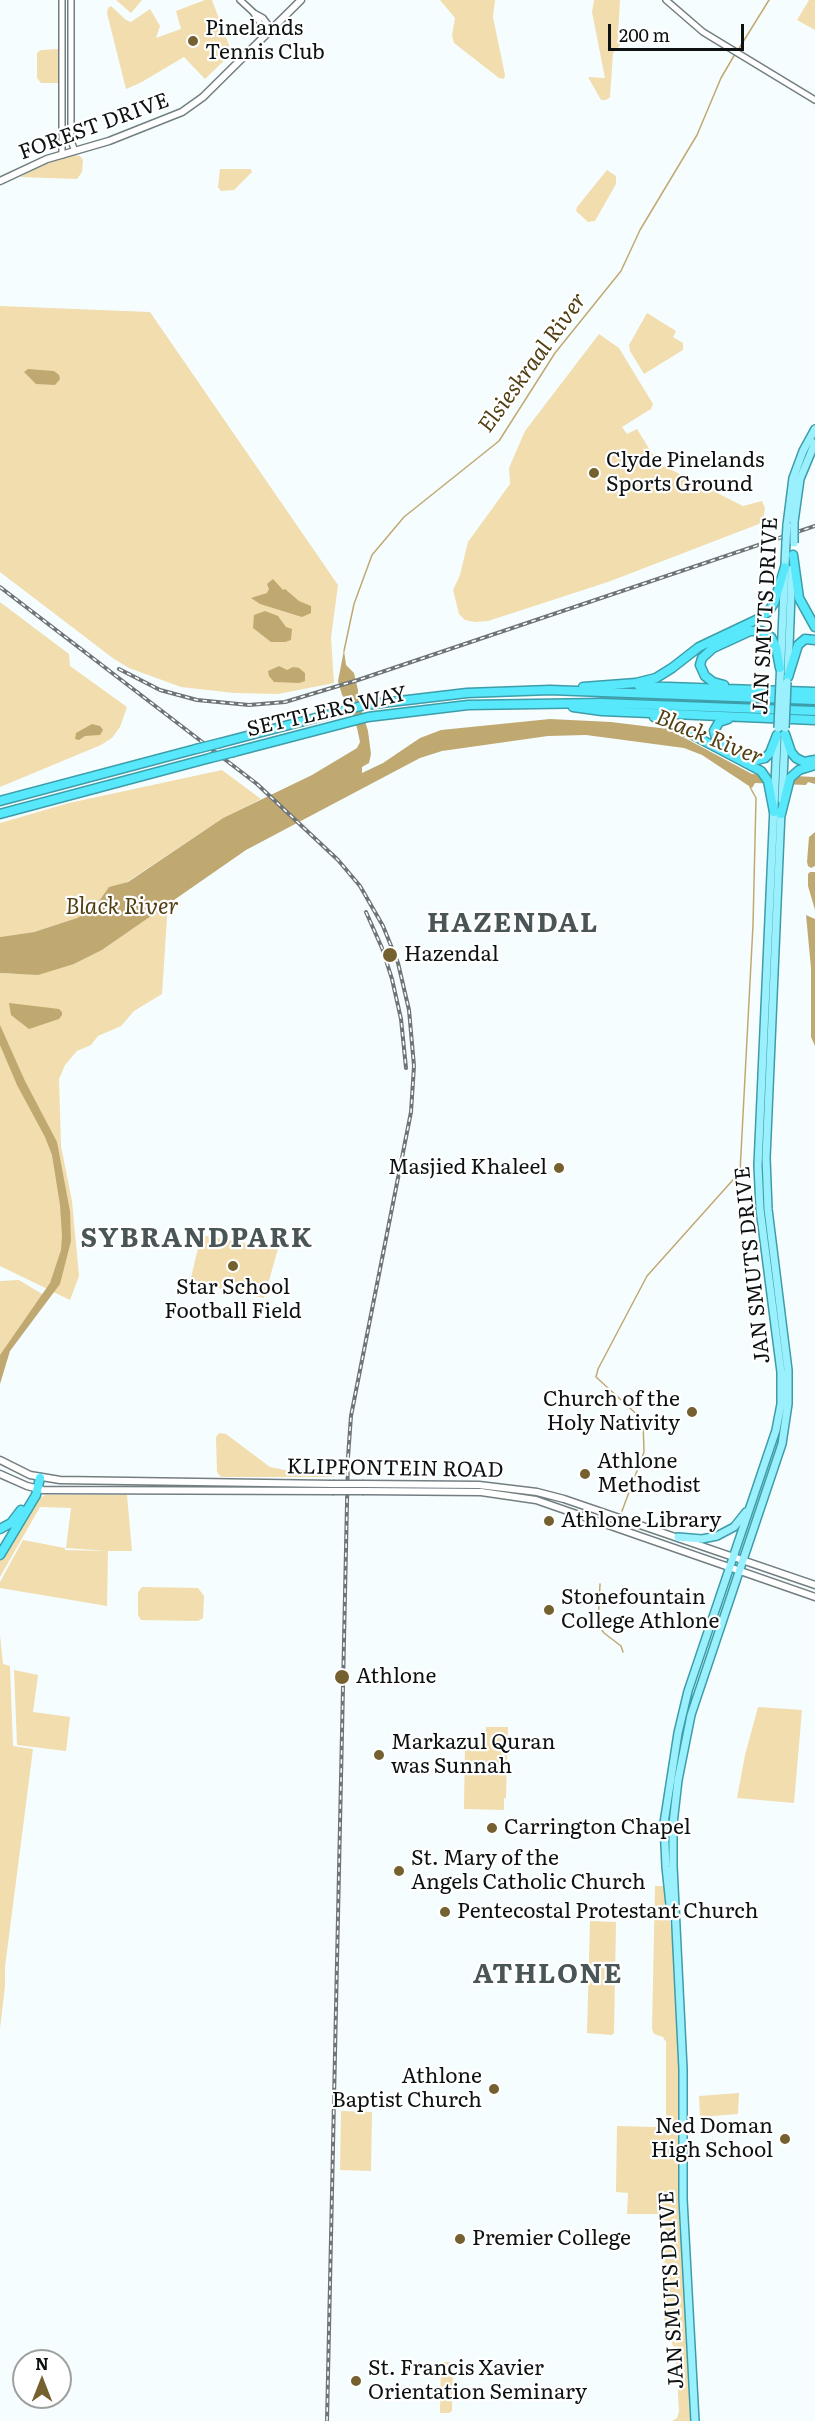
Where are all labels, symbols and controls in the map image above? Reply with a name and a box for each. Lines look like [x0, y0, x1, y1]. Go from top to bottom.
scale bar [611, 12, 748, 50]
place label: Pinelands Tennis Club [205, 16, 325, 66]
text: 200 m [619, 21, 670, 48]
marker: Pinelands Tennis Club [186, 34, 200, 48]
street label: FOREST DRIVE [16, 88, 172, 166]
water label: Elsieskraal River [473, 288, 593, 438]
place label: Clyde Pinelands Sports Ground [606, 448, 764, 498]
marker: Clyde Pinelands Sports Ground [587, 466, 601, 480]
street label: JAN SMUTS DRIVE [748, 516, 784, 716]
street label: SETTLERS WAY [244, 681, 410, 743]
water label: Black River [652, 705, 766, 771]
water label: Black River [65, 895, 179, 921]
district label: HAZENDAL [427, 908, 599, 940]
place label: Hazendal [404, 942, 499, 968]
marker: Hazendal [381, 946, 399, 964]
place label: Masjied Khaleel [388, 1155, 547, 1181]
marker: Masjied Khaleel [552, 1161, 566, 1175]
street label: JAN SMUTS DRIVE [730, 1165, 776, 1365]
district label: SYBRANDPARK [81, 1223, 313, 1255]
marker: Star School Football Field [226, 1259, 240, 1273]
place label: Star School Football Field [164, 1275, 302, 1325]
place label: Church of the Holy Nativity [543, 1387, 680, 1437]
marker: Church of the Holy Nativity [685, 1405, 699, 1419]
place label: Athlone Methodist [597, 1449, 700, 1499]
street label: KLIPFONTEIN ROAD [286, 1455, 504, 1483]
marker: Athlone Methodist [578, 1467, 592, 1481]
place label: Athlone Library [561, 1508, 721, 1534]
marker: Athlone Library [542, 1514, 556, 1528]
place label: Stonefountain College Athlone [561, 1585, 719, 1635]
marker: Stonefountain College Athlone [542, 1603, 556, 1617]
place label: Athlone [356, 1664, 436, 1690]
marker: Athlone [333, 1668, 351, 1686]
place label: Markazul Quran was Sunnah [391, 1730, 555, 1780]
marker: Markazul Quran was Sunnah [372, 1748, 386, 1762]
place label: Carrington Chapel [504, 1815, 691, 1841]
marker: Carrington Chapel [485, 1821, 499, 1835]
place label: St. Mary of the Angels Catholic Church [411, 1846, 646, 1896]
marker: St. Mary of the Angels Catholic Church [392, 1864, 406, 1878]
place label: Pentecostal Protestant Church [457, 1899, 758, 1925]
marker: Pentecostal Protestant Church [438, 1905, 452, 1919]
district label: ATHLONE [473, 1959, 623, 1991]
place label: Athlone Baptist Church [332, 2064, 482, 2114]
marker: Athlone Baptist Church [487, 2082, 501, 2096]
place label: Ned Doman High School [651, 2114, 773, 2164]
marker: Ned Doman High School [778, 2132, 792, 2146]
street label: JAN SMUTS DRIVE [654, 2190, 690, 2390]
place label: Premier College [472, 2226, 631, 2252]
marker: Premier College [453, 2232, 467, 2246]
north arrow [12, 2349, 72, 2409]
text: N [35, 2351, 49, 2375]
place label: St. Francis Xavier Orientation Seminary [368, 2356, 587, 2406]
marker: St. Francis Xavier Orientation Seminary [349, 2374, 363, 2388]

